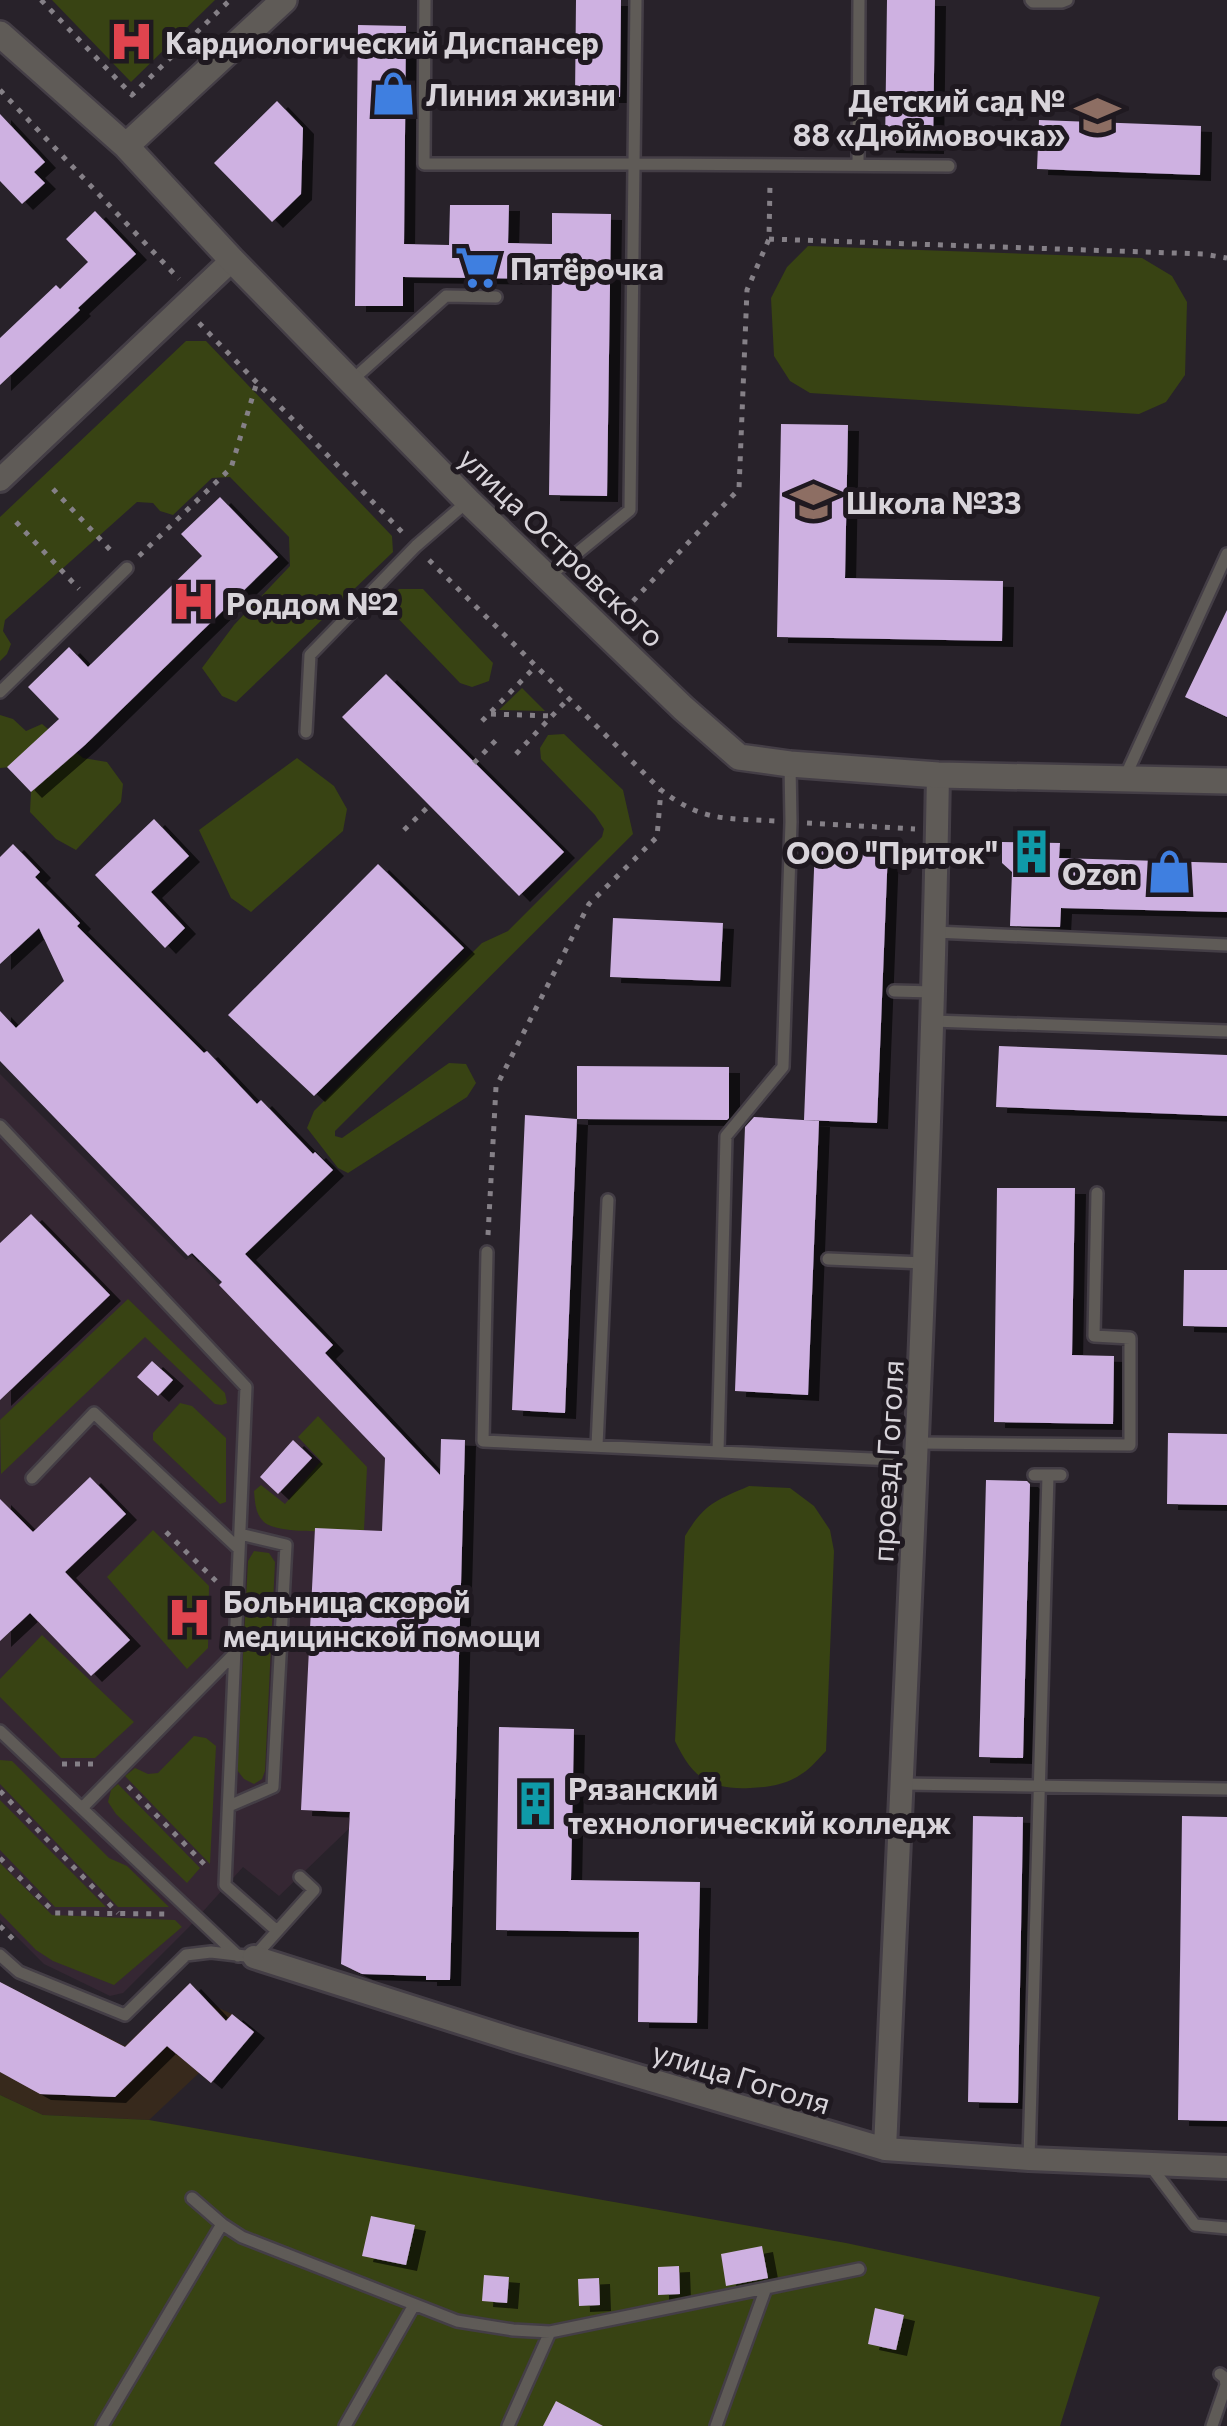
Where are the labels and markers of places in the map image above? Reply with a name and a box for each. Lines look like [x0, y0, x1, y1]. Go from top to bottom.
hospital icon: Кардиологический Диспансер [108, 17, 156, 65]
place label: Кардиологический Диспансер [165, 23, 599, 60]
shop icon: Линия жизни [369, 69, 417, 117]
place label: Линия жизни [426, 75, 616, 112]
place label: Детский сад № 88 «Дюймовочка» [793, 81, 1065, 152]
school or university icon: Детский сад № 88 «Дюймовочка» [1074, 92, 1122, 140]
supermarket icon: Пятёрочка [453, 243, 501, 291]
place label: Пятёрочка [510, 249, 664, 286]
school or university icon: Школа №33 [789, 477, 837, 525]
place label: Школа №33 [846, 483, 1021, 520]
hospital icon: Роддом №2 [169, 578, 217, 626]
place label: Роддом №2 [226, 584, 399, 621]
building icon: ООО "Приток" [1007, 827, 1055, 875]
place label: ООО "Приток" [786, 833, 998, 870]
shop icon: Ozon [1146, 848, 1194, 896]
place label: Ozon [1062, 854, 1137, 891]
place label: Больница скорой медицинской помощи [223, 1582, 541, 1653]
hospital icon: Больница скорой медицинской помощи [166, 1593, 214, 1641]
place label: Рязанский технологический колледж [568, 1769, 952, 1840]
building icon: Рязанский технологический колледж [511, 1780, 559, 1828]

